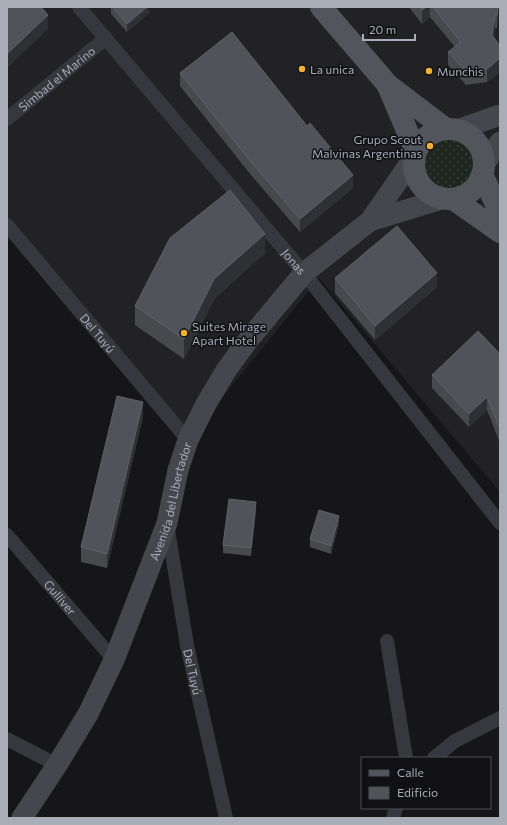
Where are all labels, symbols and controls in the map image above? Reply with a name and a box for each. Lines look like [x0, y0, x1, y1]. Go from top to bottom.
scale bar [363, 16, 415, 42]
text: 20 m [369, 22, 396, 36]
street label: Simbad el Marino [15, 43, 98, 114]
place label: La unica [310, 62, 354, 76]
marker: La unica [297, 64, 307, 74]
place label: Munchis [437, 64, 483, 78]
marker: Munchis [424, 66, 434, 76]
place label: Grupo Scout Malvinas Argentinas [312, 132, 422, 160]
marker: Grupo Scout Malvinas Argentinas [425, 141, 435, 151]
street label: Jonas [278, 246, 309, 277]
street label: Del Tuyú [77, 310, 118, 355]
place label: Suites Mirage Apart Hotel [192, 319, 266, 347]
marker: Suites Mirage Apart Hotel [179, 328, 189, 338]
street label: Avenida del Libertador [146, 440, 194, 562]
street label: Gulliver [41, 577, 79, 618]
street label: Del Tuyú [181, 647, 205, 696]
legend [361, 757, 491, 809]
text: Calle [397, 765, 424, 779]
text: Edificio [397, 785, 438, 799]

